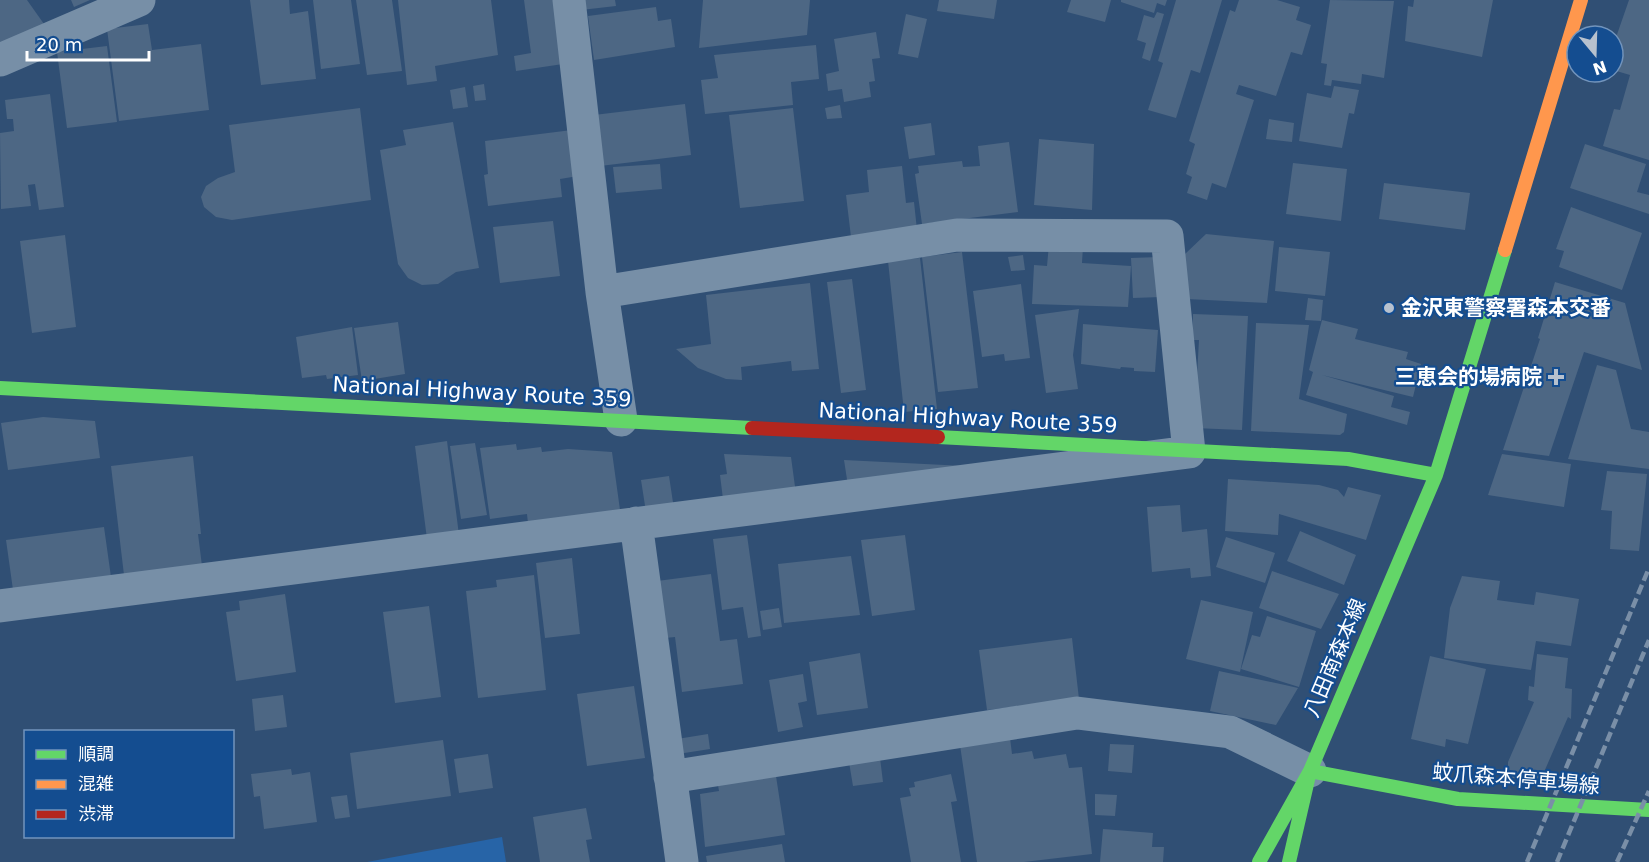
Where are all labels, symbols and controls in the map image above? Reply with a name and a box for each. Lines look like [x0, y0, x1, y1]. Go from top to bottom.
scale bar [27, 24, 148, 62]
north arrow [1565, 24, 1625, 84]
text: 20 m [36, 34, 82, 55]
text: N [1590, 57, 1609, 79]
place label: 金沢東警察署森本交番 [1401, 296, 1611, 320]
marker: 金沢東警察署森本交番 [1382, 301, 1396, 315]
place label: 三恵会的場病院 [1395, 365, 1542, 389]
marker: 三恵会的場病院 [1547, 368, 1565, 386]
street label: National Highway Route 359 [332, 372, 632, 412]
street label: National Highway Route 359 [818, 398, 1118, 438]
street label: 八田南森本線 [1299, 595, 1371, 721]
legend [24, 730, 234, 838]
text: 順調 [78, 743, 114, 764]
street label: 蚊爪森本停車場線 [1431, 760, 1601, 798]
text: 混雑 [78, 773, 114, 794]
text: 渋滞 [78, 803, 114, 824]

